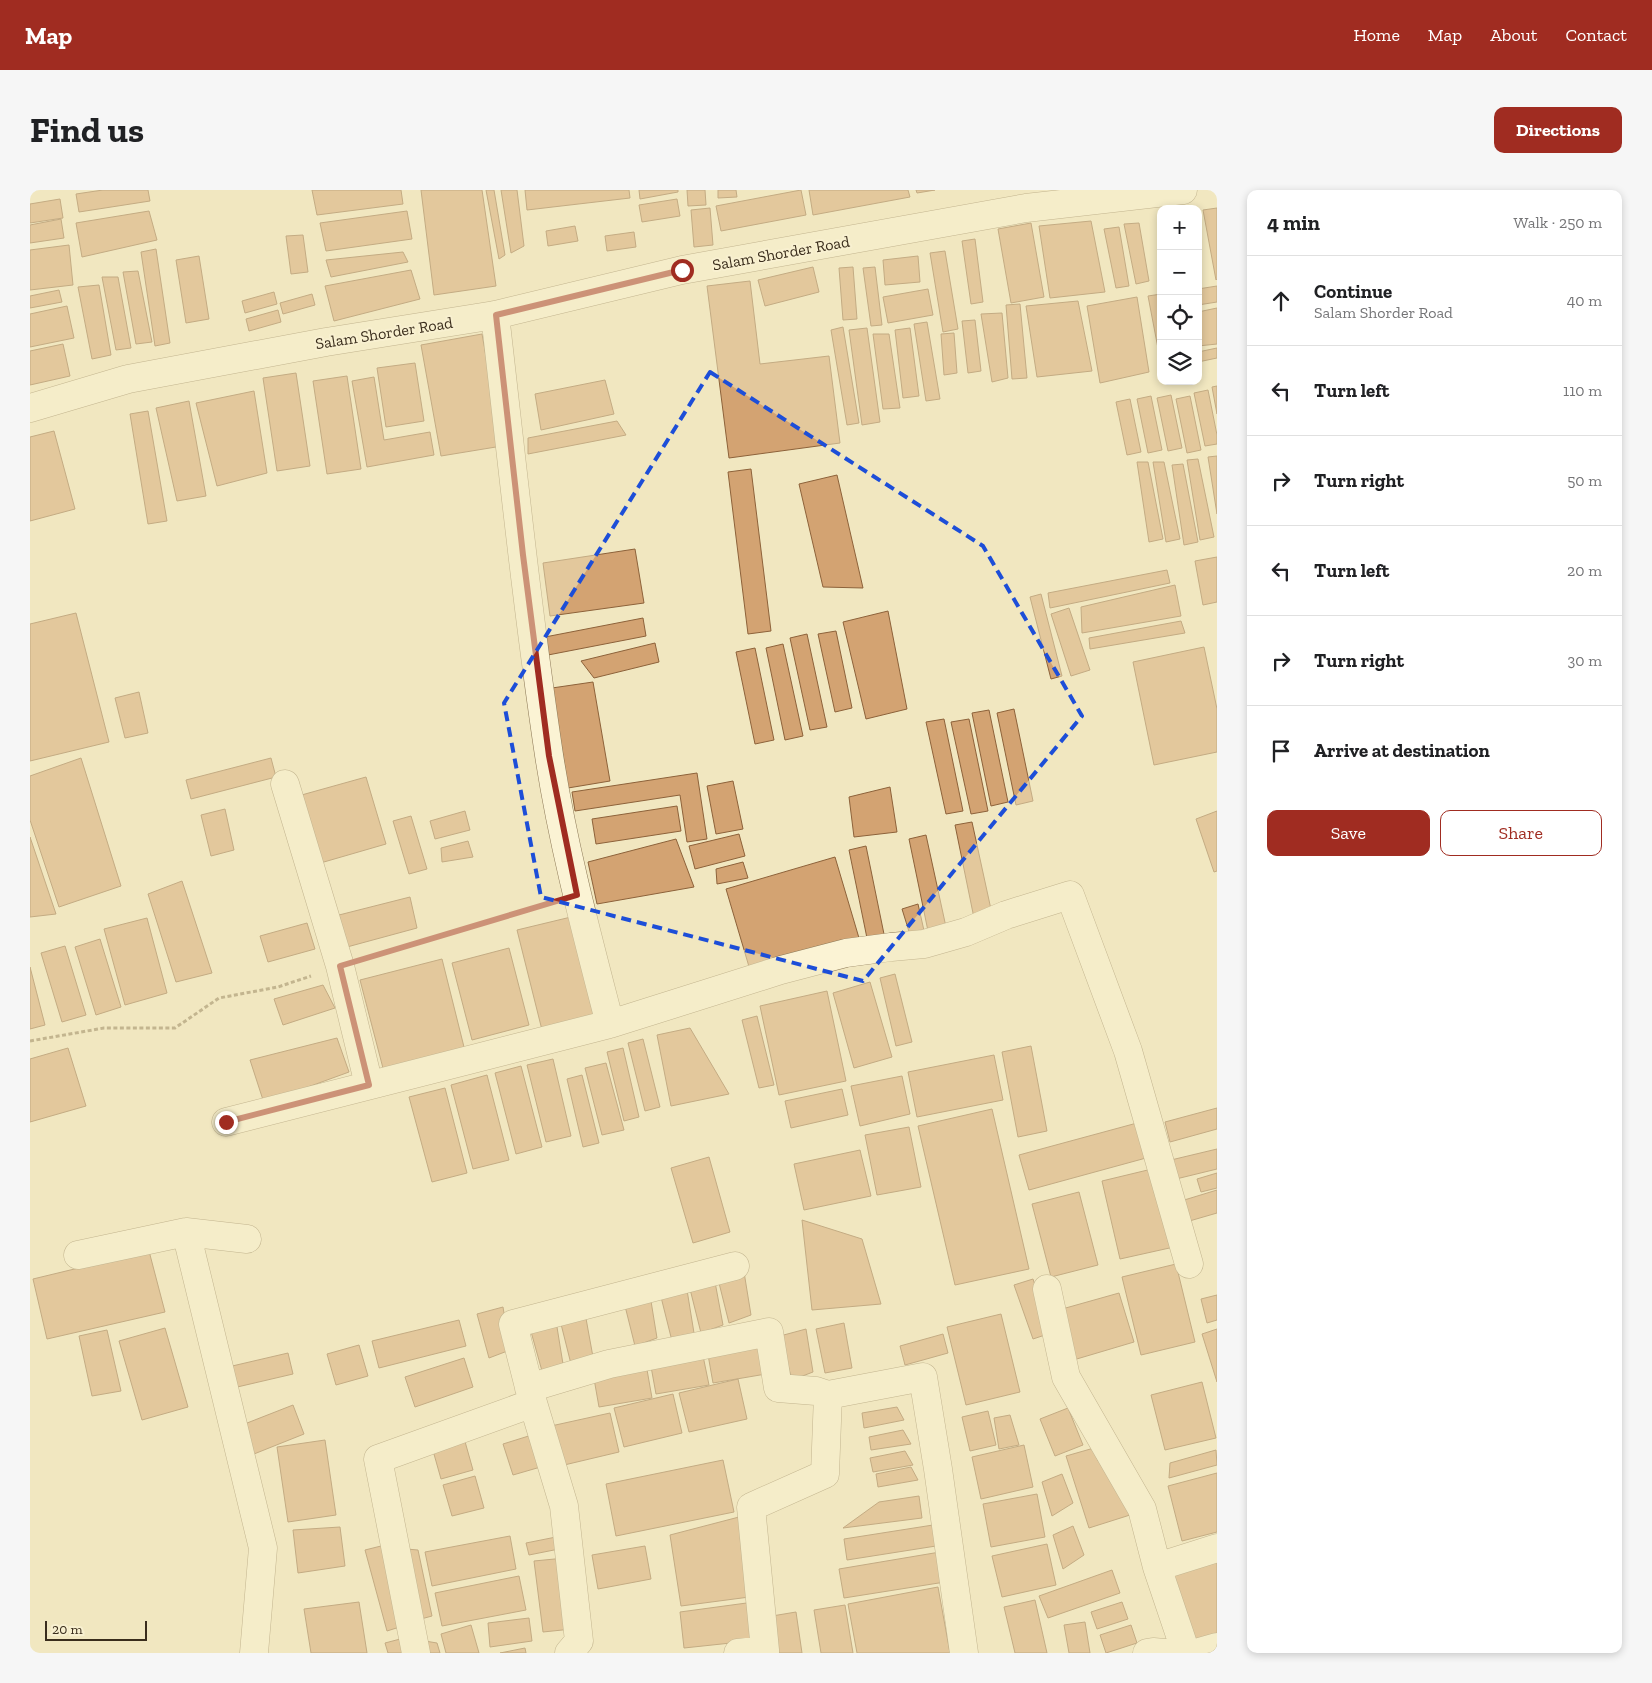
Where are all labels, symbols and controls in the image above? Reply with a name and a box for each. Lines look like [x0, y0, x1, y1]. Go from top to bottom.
text: Map [25, 21, 72, 50]
text: Home [1353, 24, 1400, 46]
text: Map [1428, 24, 1462, 46]
text: About [1490, 24, 1537, 46]
text: Contact [1565, 24, 1627, 46]
button: Directions [1494, 107, 1622, 153]
text: Find us [30, 109, 144, 151]
map controls [1157, 205, 1202, 385]
button: + [1157, 205, 1202, 250]
text: 4 min [1267, 210, 1320, 235]
text: Walk · 250 m [1514, 213, 1602, 232]
street label: Salam Shorder Road [711, 232, 851, 274]
button: − [1157, 250, 1202, 295]
route start [671, 259, 694, 282]
text: Continue [1314, 280, 1392, 303]
icon: ahead [1267, 287, 1295, 315]
text: 40 m [1567, 291, 1602, 310]
button: locate [1157, 295, 1202, 340]
text: Salam Shorder Road [1314, 303, 1453, 322]
street label: Salam Shorder Road [314, 313, 454, 353]
button: layers [1157, 340, 1202, 385]
icon: left [1267, 377, 1295, 405]
text: Turn left [1314, 379, 1389, 402]
text: 110 m [1563, 381, 1602, 400]
icon: right [1267, 467, 1295, 495]
text: Turn right [1314, 469, 1404, 492]
text: 50 m [1567, 471, 1602, 490]
icon: left [1267, 557, 1295, 585]
text: Turn left [1314, 559, 1389, 582]
text: 20 m [1567, 561, 1602, 580]
icon: right [1267, 647, 1295, 675]
text: Turn right [1314, 649, 1404, 672]
text: 30 m [1568, 651, 1602, 670]
icon: arrive [1267, 737, 1295, 765]
text: Arrive at destination [1314, 739, 1490, 762]
button: Save [1267, 810, 1430, 856]
button: Share [1440, 810, 1602, 856]
route end [215, 1111, 238, 1134]
scale bar [45, 1618, 148, 1641]
text: 20 m [52, 1621, 83, 1638]

